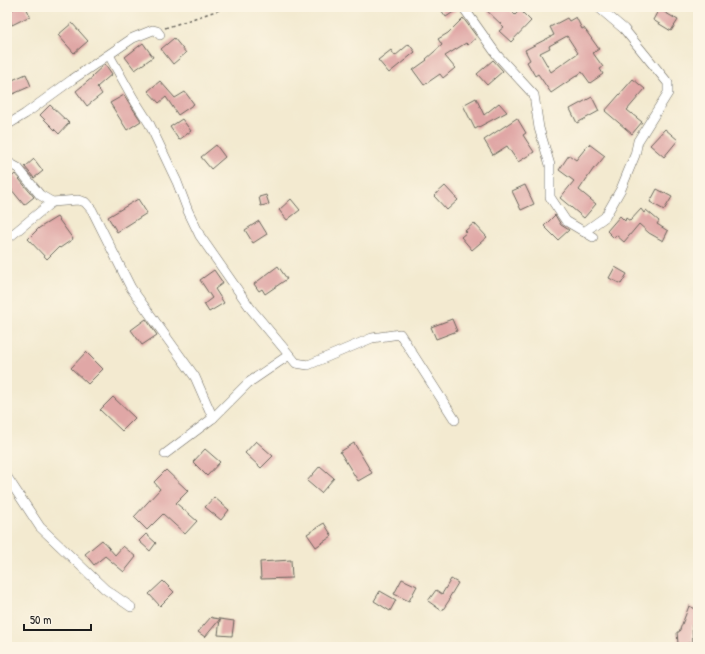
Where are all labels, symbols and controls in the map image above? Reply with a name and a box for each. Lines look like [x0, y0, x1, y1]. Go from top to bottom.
scale bar [24, 606, 91, 632]
text: 50 m [30, 611, 51, 628]

